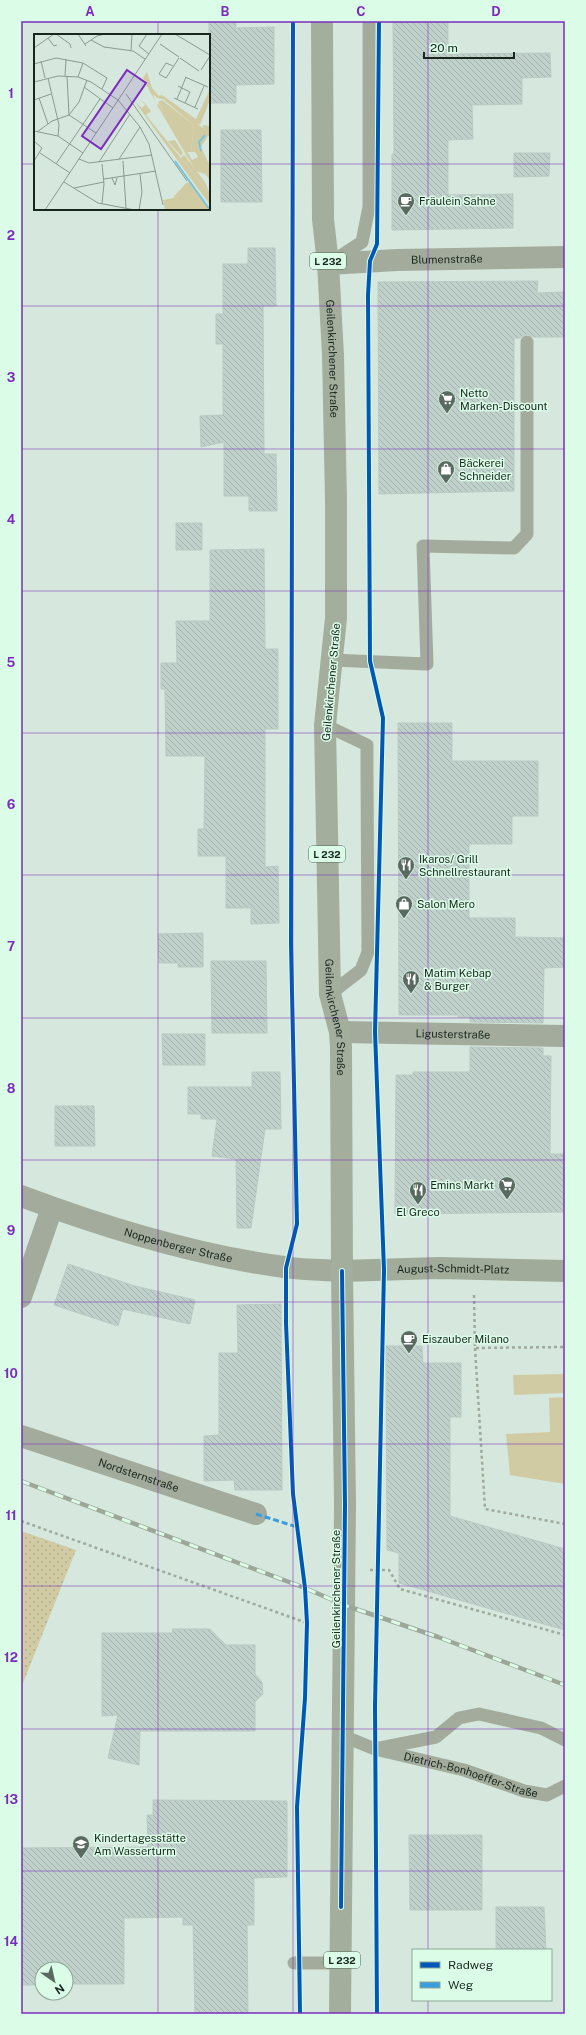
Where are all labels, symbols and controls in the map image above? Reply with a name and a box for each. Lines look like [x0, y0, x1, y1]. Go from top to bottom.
text: A [85, 4, 95, 19]
text: B [221, 4, 230, 19]
text: C [356, 4, 366, 19]
text: D [491, 4, 501, 19]
inset map [34, 34, 210, 210]
scale bar [424, 34, 514, 60]
text: 20 m [430, 41, 458, 55]
text: 1 [8, 86, 14, 101]
cafe icon: Fräulein Sahne [396, 191, 416, 216]
place label: Fräulein Sahne [419, 195, 496, 207]
text: 2 [7, 228, 15, 243]
street label: Blumenstraße [411, 252, 483, 266]
road number: L 232 [310, 253, 346, 269]
street label: Geilenkirchener Straße [324, 299, 340, 418]
text: 3 [7, 370, 16, 385]
place label: Netto Marken-Discount [460, 387, 548, 412]
supermarket icon: Netto Marken-Discount [437, 389, 457, 414]
place label: Bäckerei Schneider [459, 457, 511, 482]
shop icon: Bäckerei Schneider [436, 459, 456, 484]
text: 4 [7, 512, 16, 527]
street label: Geilenkirchener Straße [320, 623, 342, 741]
text: 5 [7, 655, 16, 670]
text: 6 [7, 797, 16, 812]
road number: L 232 [309, 846, 345, 862]
place label: Ikaros/ Grill Schnellrestaurant [419, 853, 511, 878]
restaurant icon: Ikaros/ Grill Schnellrestaurant [396, 855, 416, 880]
shop icon: Salon Mero [394, 894, 414, 919]
place label: Salon Mero [417, 898, 475, 910]
text: 7 [7, 939, 15, 954]
street label: Geilenkirchener Straße [323, 959, 347, 1076]
place label: Matim Kebap & Burger [424, 967, 492, 992]
restaurant icon: Matim Kebap & Burger [401, 969, 421, 994]
street label: Ligusterstraße [415, 1027, 491, 1041]
text: 8 [7, 1081, 16, 1096]
supermarket icon: Emins Markt [497, 1175, 517, 1200]
place label: Emins Markt [430, 1179, 494, 1191]
restaurant icon: El Greco [408, 1180, 428, 1205]
place label: El Greco [396, 1206, 440, 1218]
text: 9 [7, 1223, 15, 1238]
street label: Noppenberger Straße [123, 1226, 234, 1264]
street label: August-Schmidt-Platz [396, 1262, 510, 1276]
cafe icon: Eiszauber Milano [399, 1329, 419, 1354]
place label: Eiszauber Milano [422, 1333, 509, 1345]
text: 10 [4, 1366, 18, 1381]
street label: Nordsternstraße [97, 1456, 181, 1494]
text: 11 [5, 1508, 17, 1523]
street label: Geilenkirchener Straße [330, 1530, 342, 1648]
text: 12 [4, 1650, 18, 1665]
street label: Dietrich-Bonhoeffer-Straße [403, 1750, 539, 1799]
text: 13 [4, 1792, 18, 1807]
place label: Kindertagesstätte Am Wasserturm [94, 1832, 186, 1857]
school or university icon: Kindertagesstätte Am Wasserturm [71, 1834, 91, 1859]
text: 14 [4, 1934, 19, 1949]
legend [412, 1949, 552, 2001]
road number: L 232 [324, 1952, 360, 1968]
text: Radweg [448, 1958, 493, 1972]
north arrow [34, 1961, 74, 2001]
text: Weg [448, 1978, 473, 1992]
text: N [53, 1982, 67, 1997]

